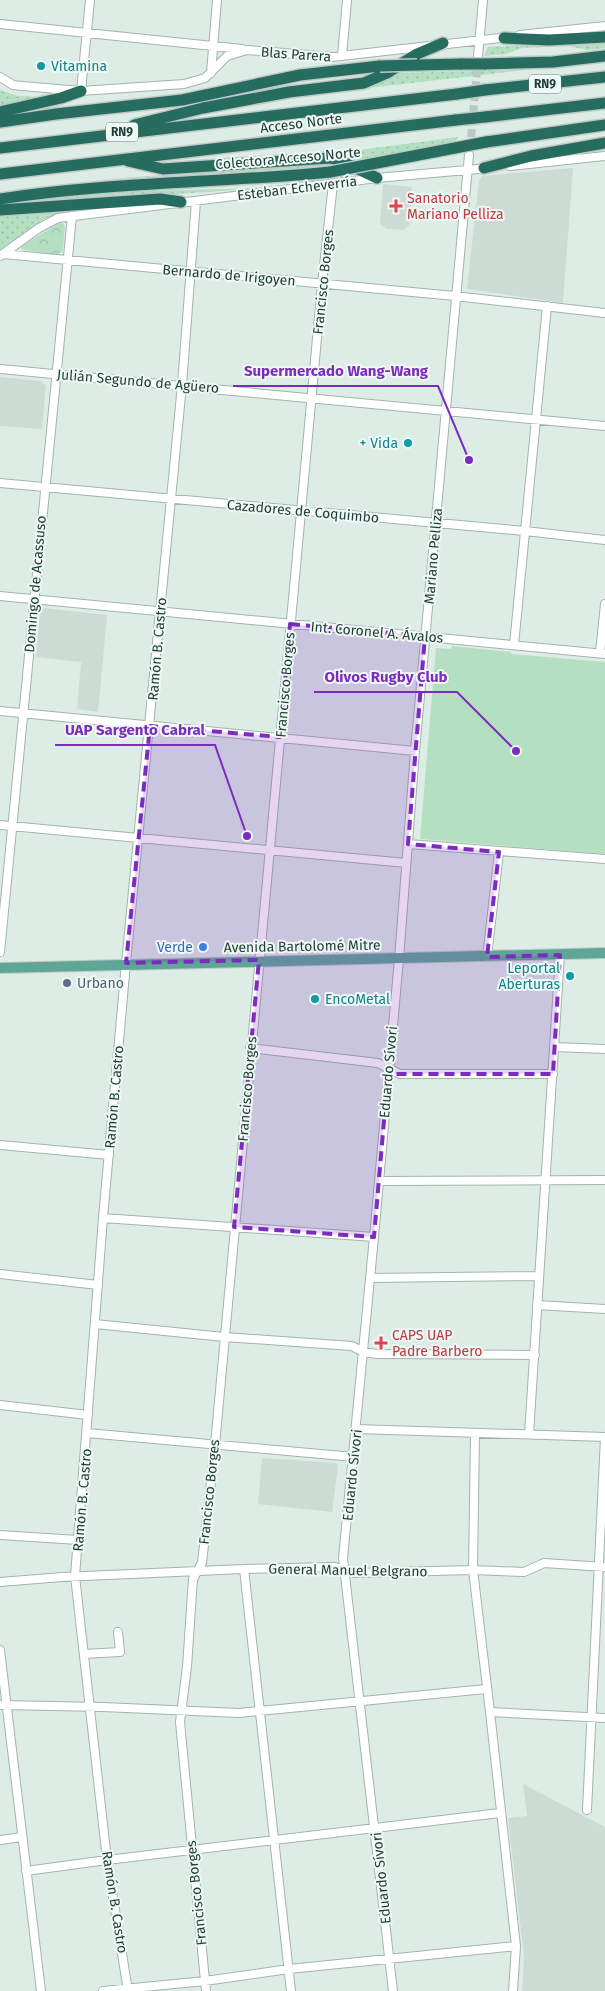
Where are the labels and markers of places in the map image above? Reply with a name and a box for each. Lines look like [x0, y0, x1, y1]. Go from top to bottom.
place label: Vitamina [51, 58, 107, 75]
marker: Vitamina [35, 60, 47, 72]
place label: Sanatorio Mariano Pelliza [407, 190, 504, 223]
marker: Sanatorio Mariano Pelliza [389, 199, 403, 213]
callout: Supermercado Wang-Wang [233, 356, 438, 386]
place label: + Vida [360, 435, 398, 452]
marker: + Vida [402, 437, 414, 449]
callout: Olivos Rugby Club [314, 662, 457, 692]
callout: UAP Sargento Cabral [55, 715, 215, 745]
place label: Verde [157, 939, 193, 956]
marker: Verde [197, 941, 209, 953]
place label: Leportal Aberturas [498, 960, 560, 993]
marker: Leportal Aberturas [564, 970, 576, 982]
place label: Urbano [77, 975, 124, 992]
marker: Urbano [61, 977, 73, 989]
place label: EncoMetal [325, 991, 390, 1008]
marker: EncoMetal [309, 993, 321, 1005]
place label: CAPS UAP Padre Barbero [392, 1327, 482, 1360]
marker: CAPS UAP Padre Barbero [374, 1336, 388, 1350]

